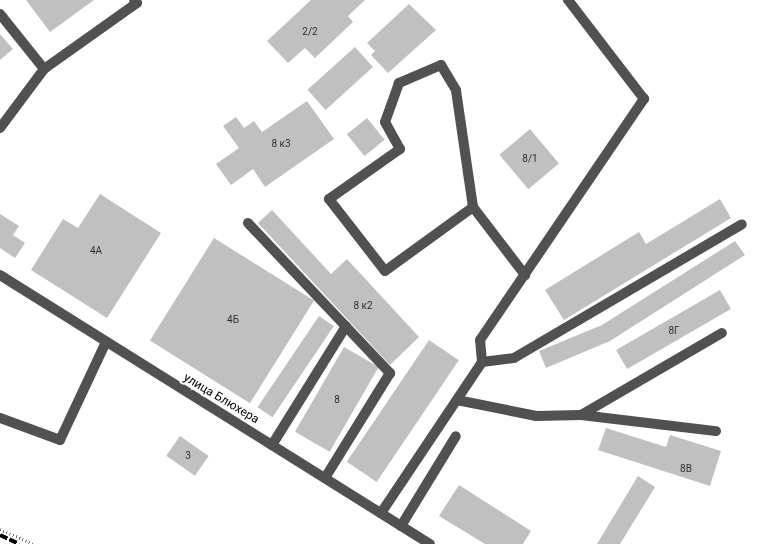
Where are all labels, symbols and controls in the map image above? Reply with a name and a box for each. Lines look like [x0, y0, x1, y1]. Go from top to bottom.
house number: 2/2 [302, 26, 318, 38]
house number: 8 к3 [271, 138, 291, 150]
house number: 8/1 [522, 153, 538, 165]
house number: 4А [90, 245, 102, 257]
house number: 8 к2 [353, 300, 373, 312]
house number: 4Б [227, 314, 239, 326]
house number: 8Г [668, 325, 680, 337]
street label: улица Блюхера [181, 371, 261, 427]
house number: 8 [334, 394, 340, 406]
house number: 3 [185, 450, 191, 462]
house number: 8В [680, 463, 692, 475]

